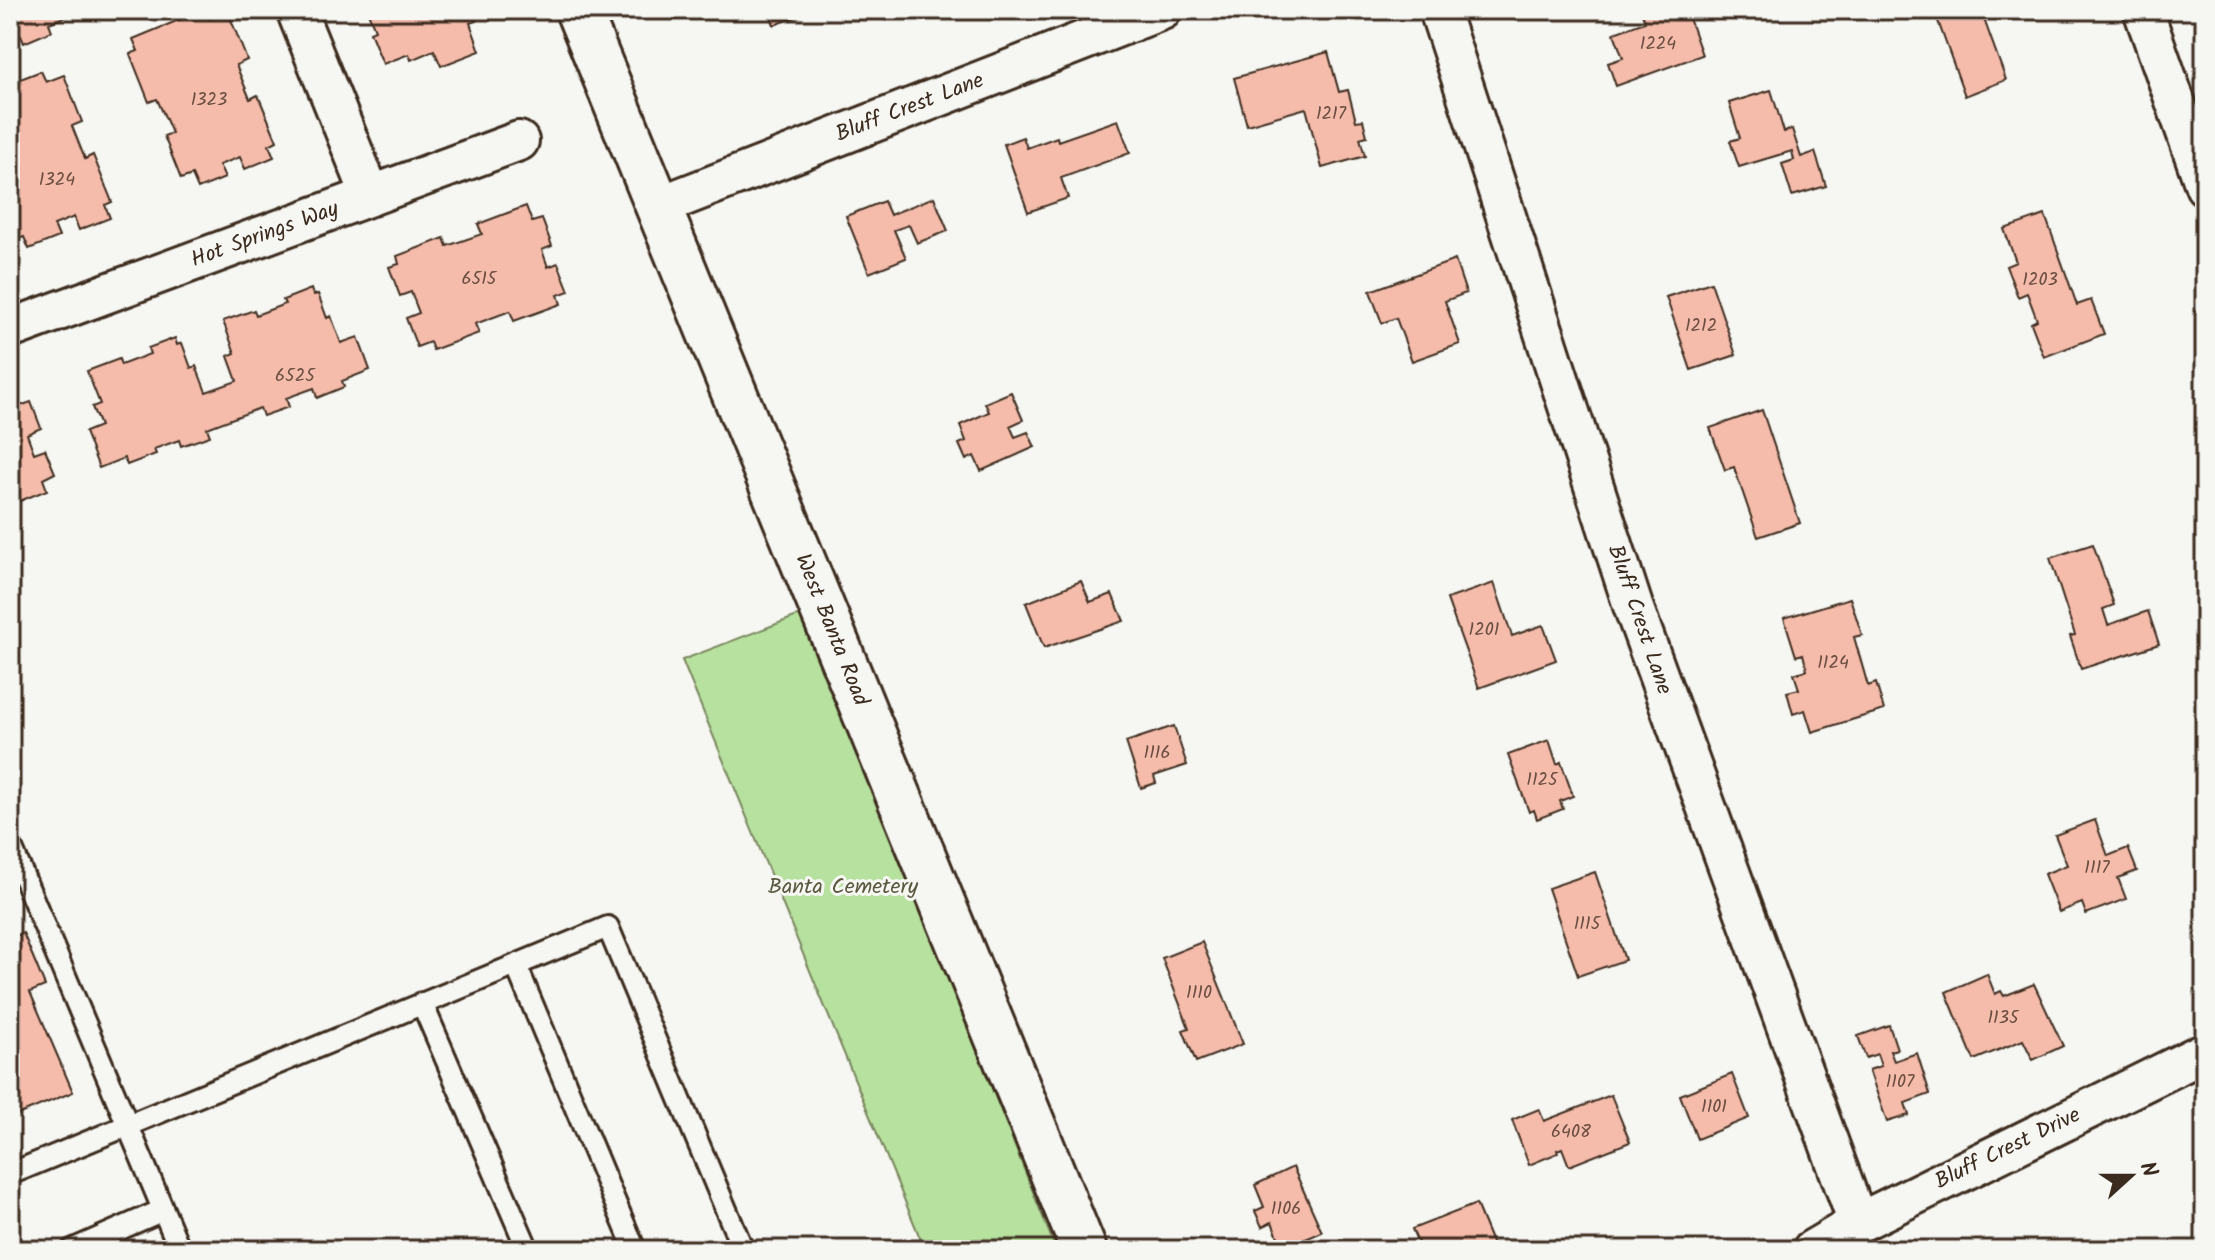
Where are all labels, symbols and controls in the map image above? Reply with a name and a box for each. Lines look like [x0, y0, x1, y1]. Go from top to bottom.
house number: 1224 [1640, 30, 1676, 59]
street label: Bluff Crest Lane [831, 64, 989, 152]
house number: 1323 [191, 86, 227, 115]
house number: 1217 [1316, 100, 1347, 129]
house number: 1324 [39, 166, 75, 195]
street label: Hot Springs Way [186, 192, 344, 278]
house number: 6515 [462, 265, 498, 294]
house number: 1203 [2022, 266, 2058, 295]
house number: 1212 [1685, 312, 1717, 341]
house number: 6525 [275, 362, 316, 391]
street label: Bluff Crest Lane [1597, 540, 1681, 700]
street label: West Banta Road [784, 549, 878, 712]
house number: 1201 [1469, 616, 1499, 645]
house number: 1124 [1817, 649, 1849, 678]
house number: 1116 [1144, 739, 1170, 768]
house number: 1125 [1526, 766, 1559, 795]
house number: 1117 [2084, 854, 2110, 883]
park label: Banta Cemetery [768, 870, 919, 905]
house number: 1115 [1574, 910, 1602, 939]
house number: 1110 [1186, 979, 1212, 1008]
house number: 1135 [1987, 1004, 2020, 1033]
house number: 1107 [1886, 1068, 1915, 1097]
house number: 1101 [1701, 1093, 1727, 1122]
street label: Bluff Crest Drive [1929, 1099, 2087, 1199]
house number: 6408 [1551, 1118, 1591, 1147]
north arrow [2091, 1136, 2171, 1216]
text: N [2129, 1157, 2166, 1183]
house number: 1106 [1271, 1195, 1301, 1224]

